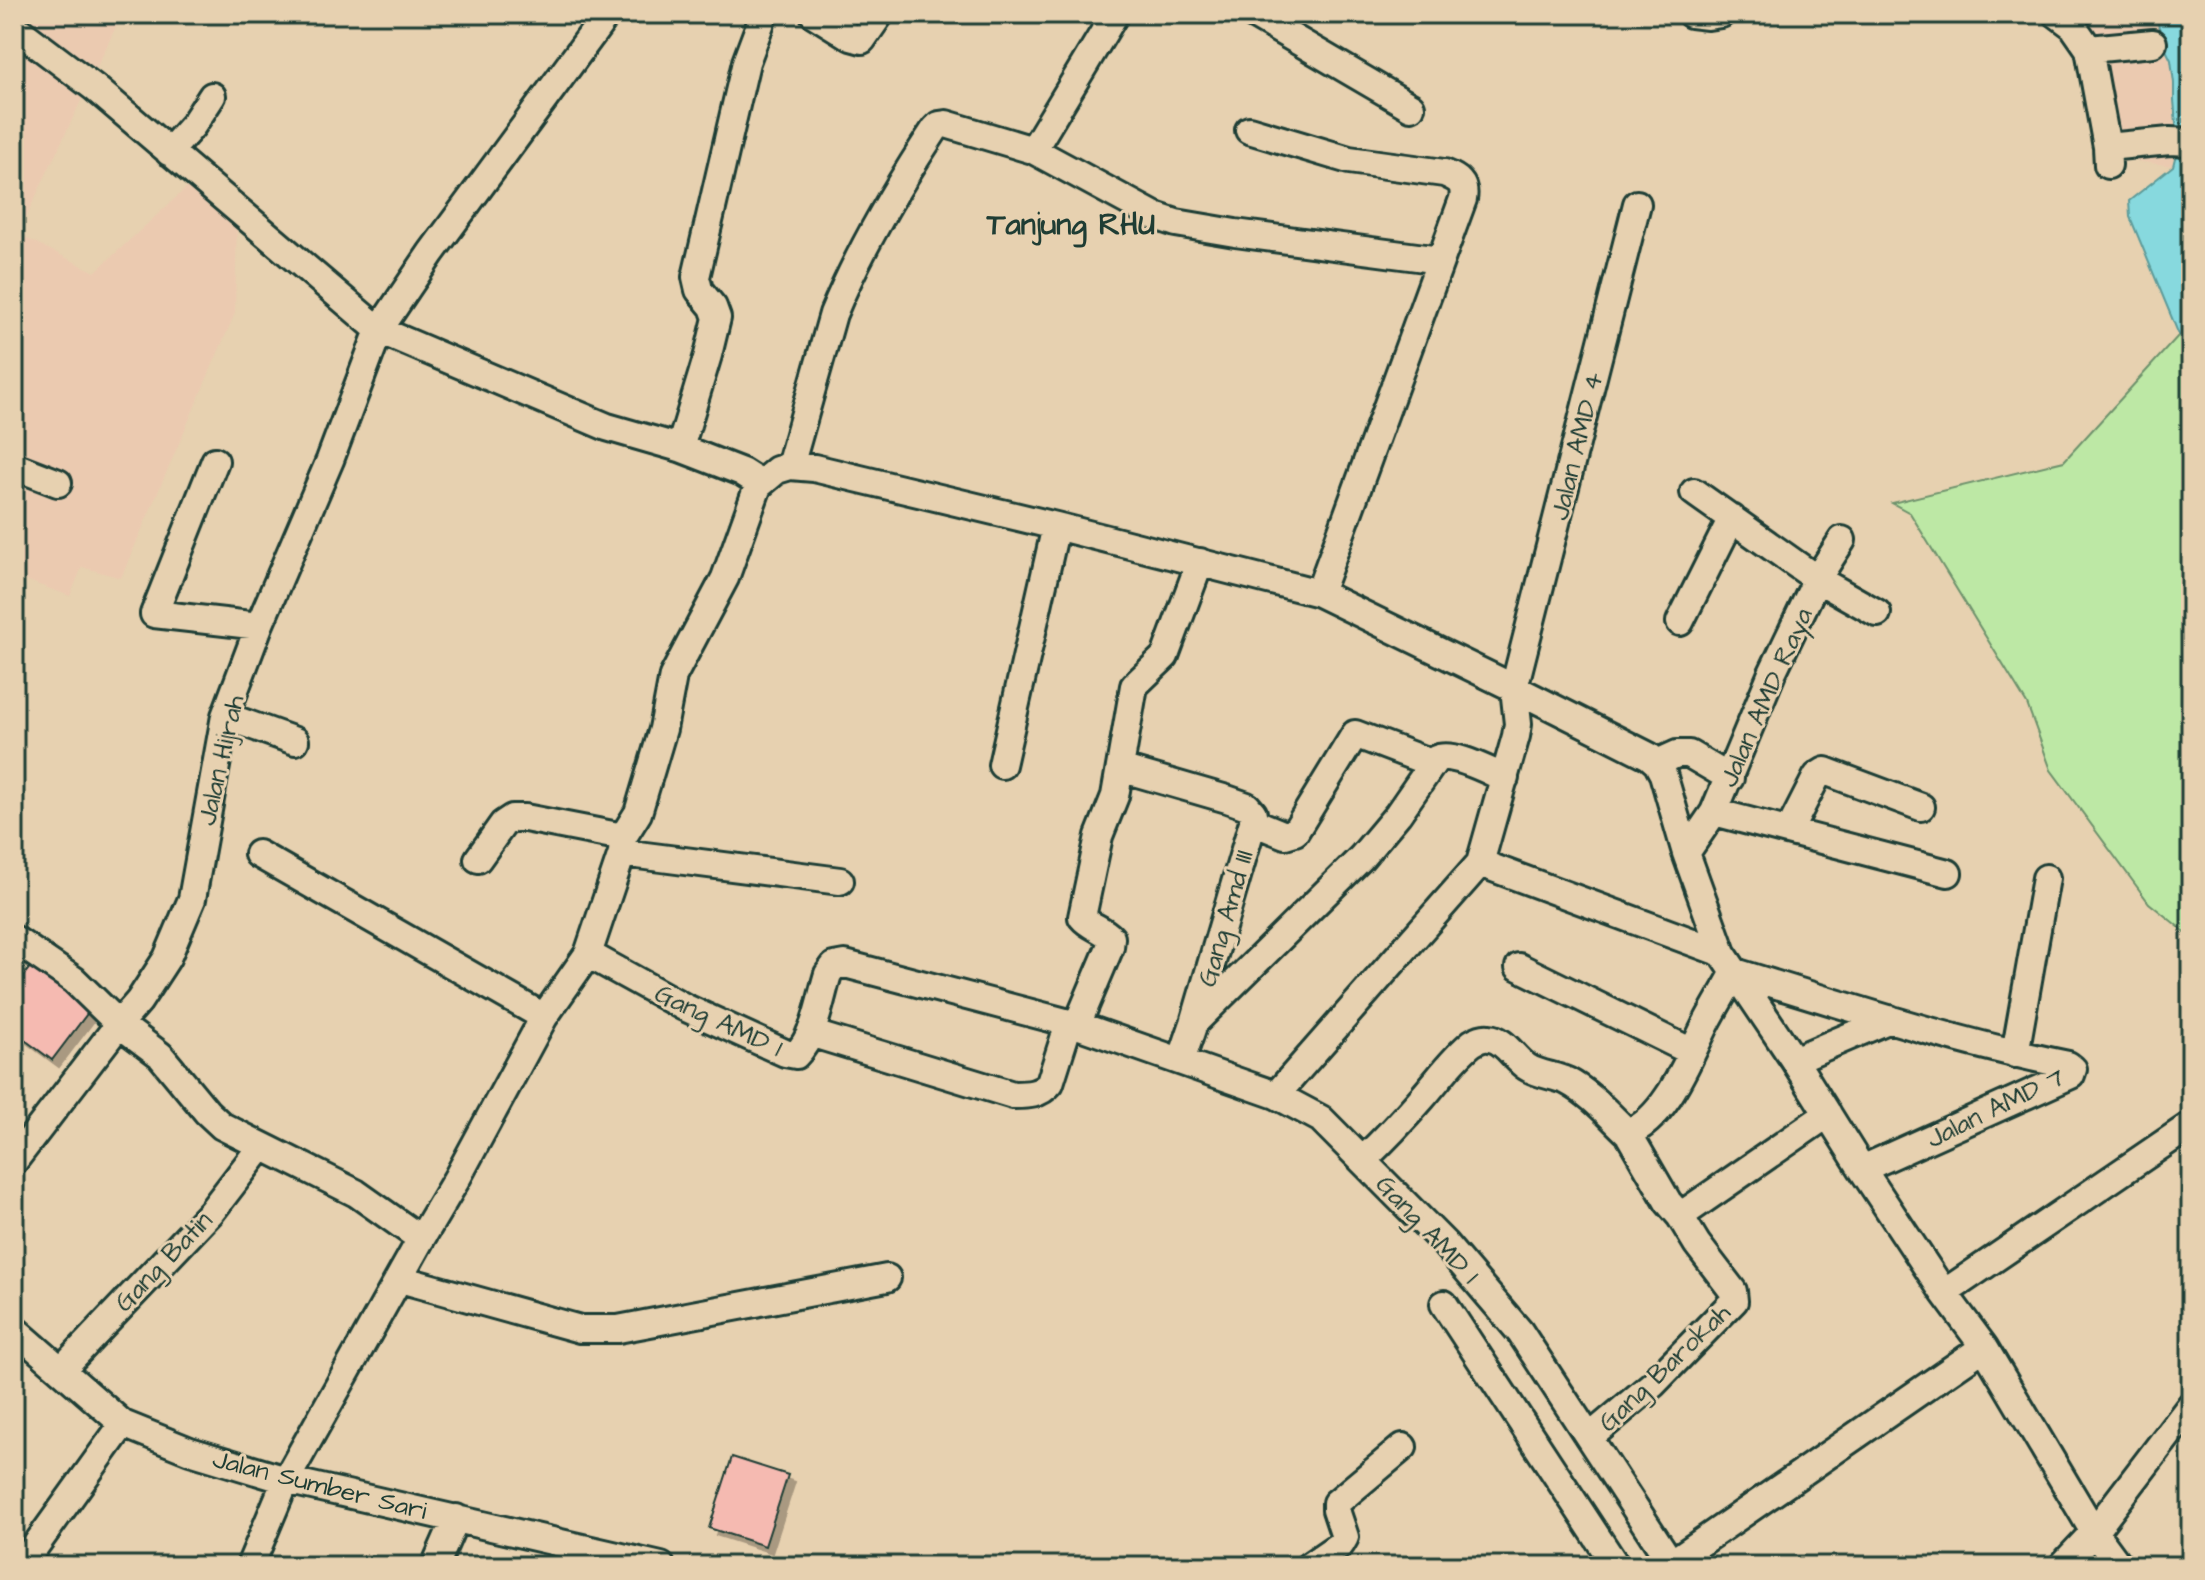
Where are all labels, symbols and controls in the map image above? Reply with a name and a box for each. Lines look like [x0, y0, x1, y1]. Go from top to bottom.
district label: Tanjung RHU [986, 204, 1155, 248]
street label: Jalan AMD 4 [1541, 368, 1613, 524]
street label: Jalan AMD Raya [1710, 602, 1823, 793]
street label: Jalan Hijrah [189, 692, 253, 829]
street label: Gang Amd III [1189, 846, 1265, 991]
street label: Gang AMD 1 [648, 976, 788, 1068]
street label: Jalan AMD 7 [1921, 1059, 2070, 1157]
street label: Gang AMD 1 [1366, 1167, 1487, 1293]
street label: Gang Batin [107, 1203, 222, 1321]
street label: Gang Barokah [1591, 1295, 1740, 1441]
street label: Jalan Sumber Sari [209, 1441, 431, 1529]

